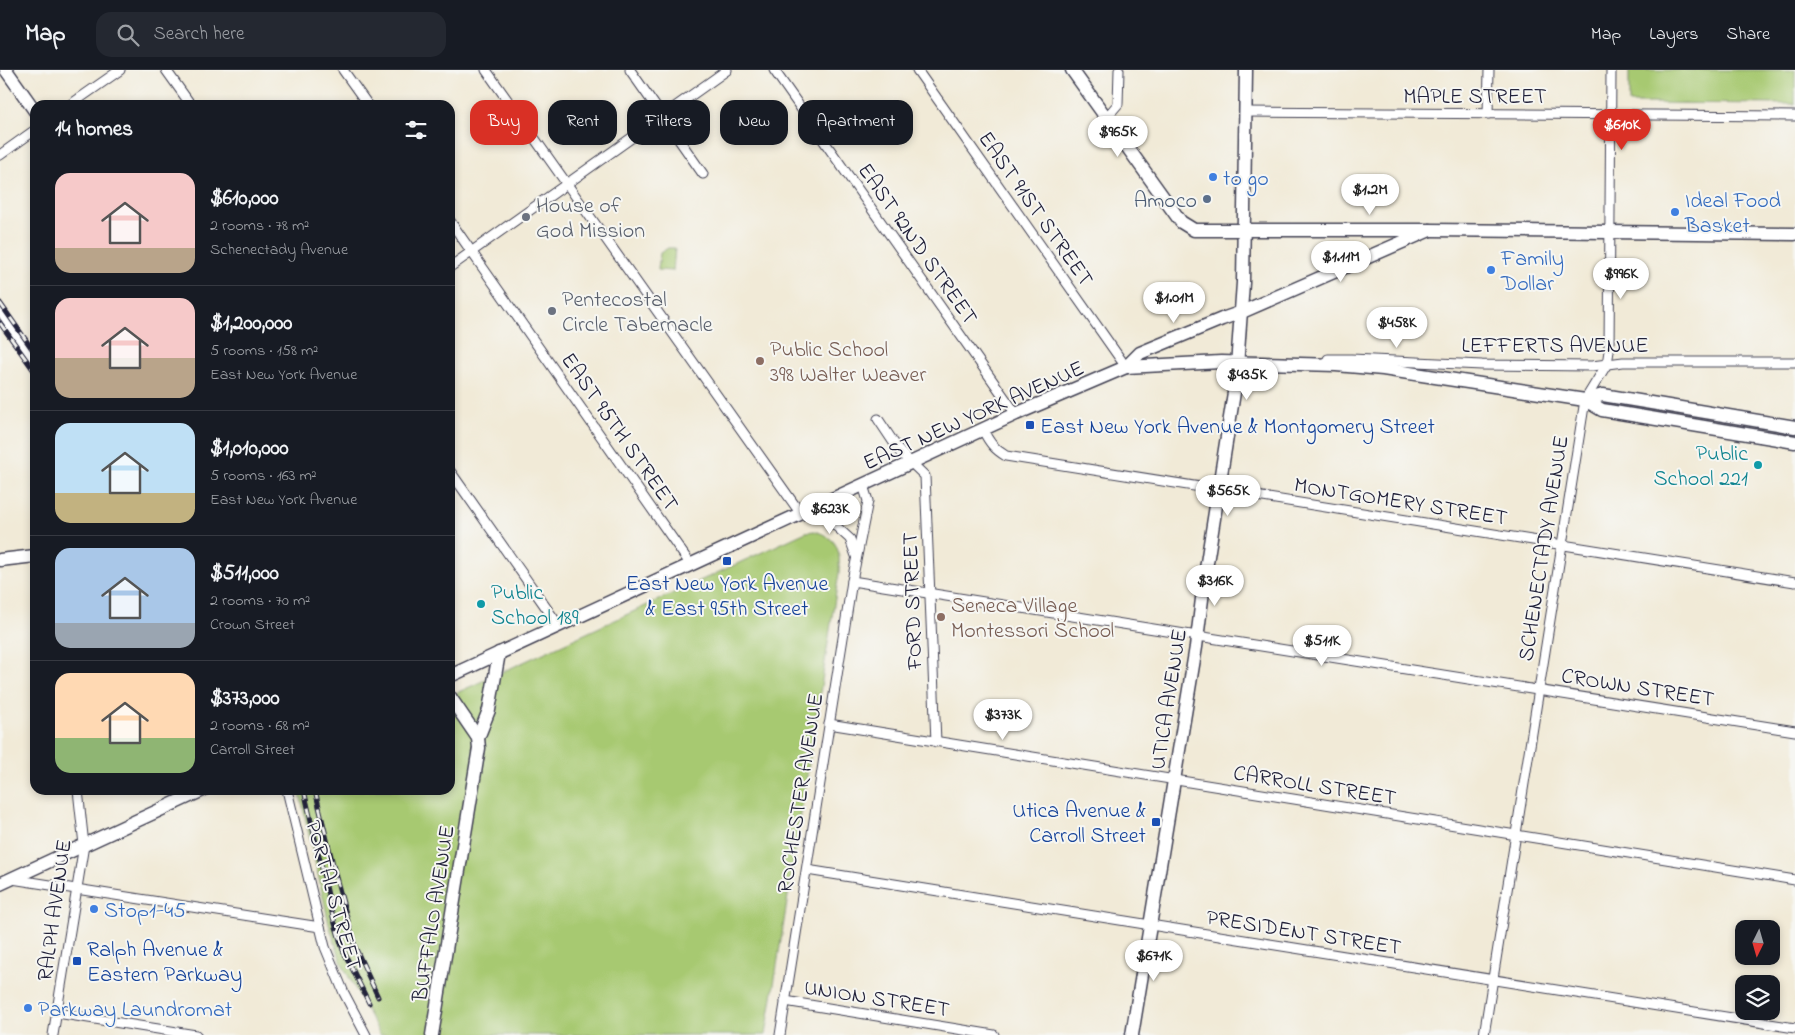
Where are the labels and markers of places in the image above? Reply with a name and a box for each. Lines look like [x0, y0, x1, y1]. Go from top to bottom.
pin: $610K [1587, 108, 1657, 151]
pin: $965K [1083, 116, 1153, 158]
place label: to go [1223, 164, 1269, 197]
marker: to go [1207, 171, 1219, 183]
pin: $1.2M [1335, 174, 1405, 216]
place label: Amoco [1134, 186, 1197, 218]
place label: Ideal Food Basket [1684, 186, 1781, 243]
place label: House of God Mission [536, 191, 645, 248]
marker: Amoco [1201, 193, 1213, 205]
marker: Ideal Food Basket [1669, 206, 1681, 218]
marker: House of God Mission [520, 211, 532, 223]
pin: $1.11M [1300, 240, 1382, 283]
place label: Family Dollar [1500, 244, 1564, 301]
pin: $996K [1586, 258, 1656, 300]
marker: Family Dollar [1485, 264, 1497, 276]
pin: $1.01M [1133, 282, 1215, 324]
place label: Pentecostal Circle Tabernacle [562, 285, 713, 342]
marker: Pentecostal Circle Tabernacle [546, 305, 558, 317]
pin: $458K [1362, 306, 1432, 349]
place label: Public School 398 Walter Weaver [770, 335, 926, 392]
marker: Public School 398 Walter Weaver [754, 355, 766, 367]
pin: $435K [1212, 358, 1282, 401]
place label: East New York Avenue & Montgomery Street [1040, 412, 1436, 445]
marker: East New York Avenue & Montgomery Street [1024, 419, 1036, 431]
place label: Public School 221 [1653, 439, 1748, 496]
marker: Public School 221 [1752, 459, 1764, 471]
pin: $565K [1193, 474, 1263, 517]
pin: $623K [795, 492, 865, 535]
marker: East New York Avenue & East 95th Street [721, 555, 733, 567]
pin: $316K [1180, 564, 1250, 607]
place label: East New York Avenue & East 95th Street [626, 569, 828, 626]
place label: Public School 189 [491, 578, 579, 635]
place label: Seneca Village Montessori School [951, 591, 1114, 648]
marker: Public School 189 [475, 598, 487, 610]
marker: Seneca Village Montessori School [935, 611, 947, 623]
pin: $511K [1287, 624, 1357, 667]
pin: $373K [968, 698, 1038, 741]
place label: Utica Avenue & Carroll Street [1012, 796, 1147, 853]
marker: Utica Avenue & Carroll Street [1150, 816, 1162, 828]
place label: Stop1-45 [104, 896, 186, 928]
marker: Stop1-45 [88, 903, 100, 915]
place label: Ralph Avenue & Eastern Parkway [87, 935, 242, 993]
pin: $671K [1119, 940, 1189, 982]
marker: Ralph Avenue & Eastern Parkway [71, 955, 83, 967]
place label: Parkway Laundromat [38, 995, 233, 1028]
marker: Parkway Laundromat [22, 1002, 34, 1014]

